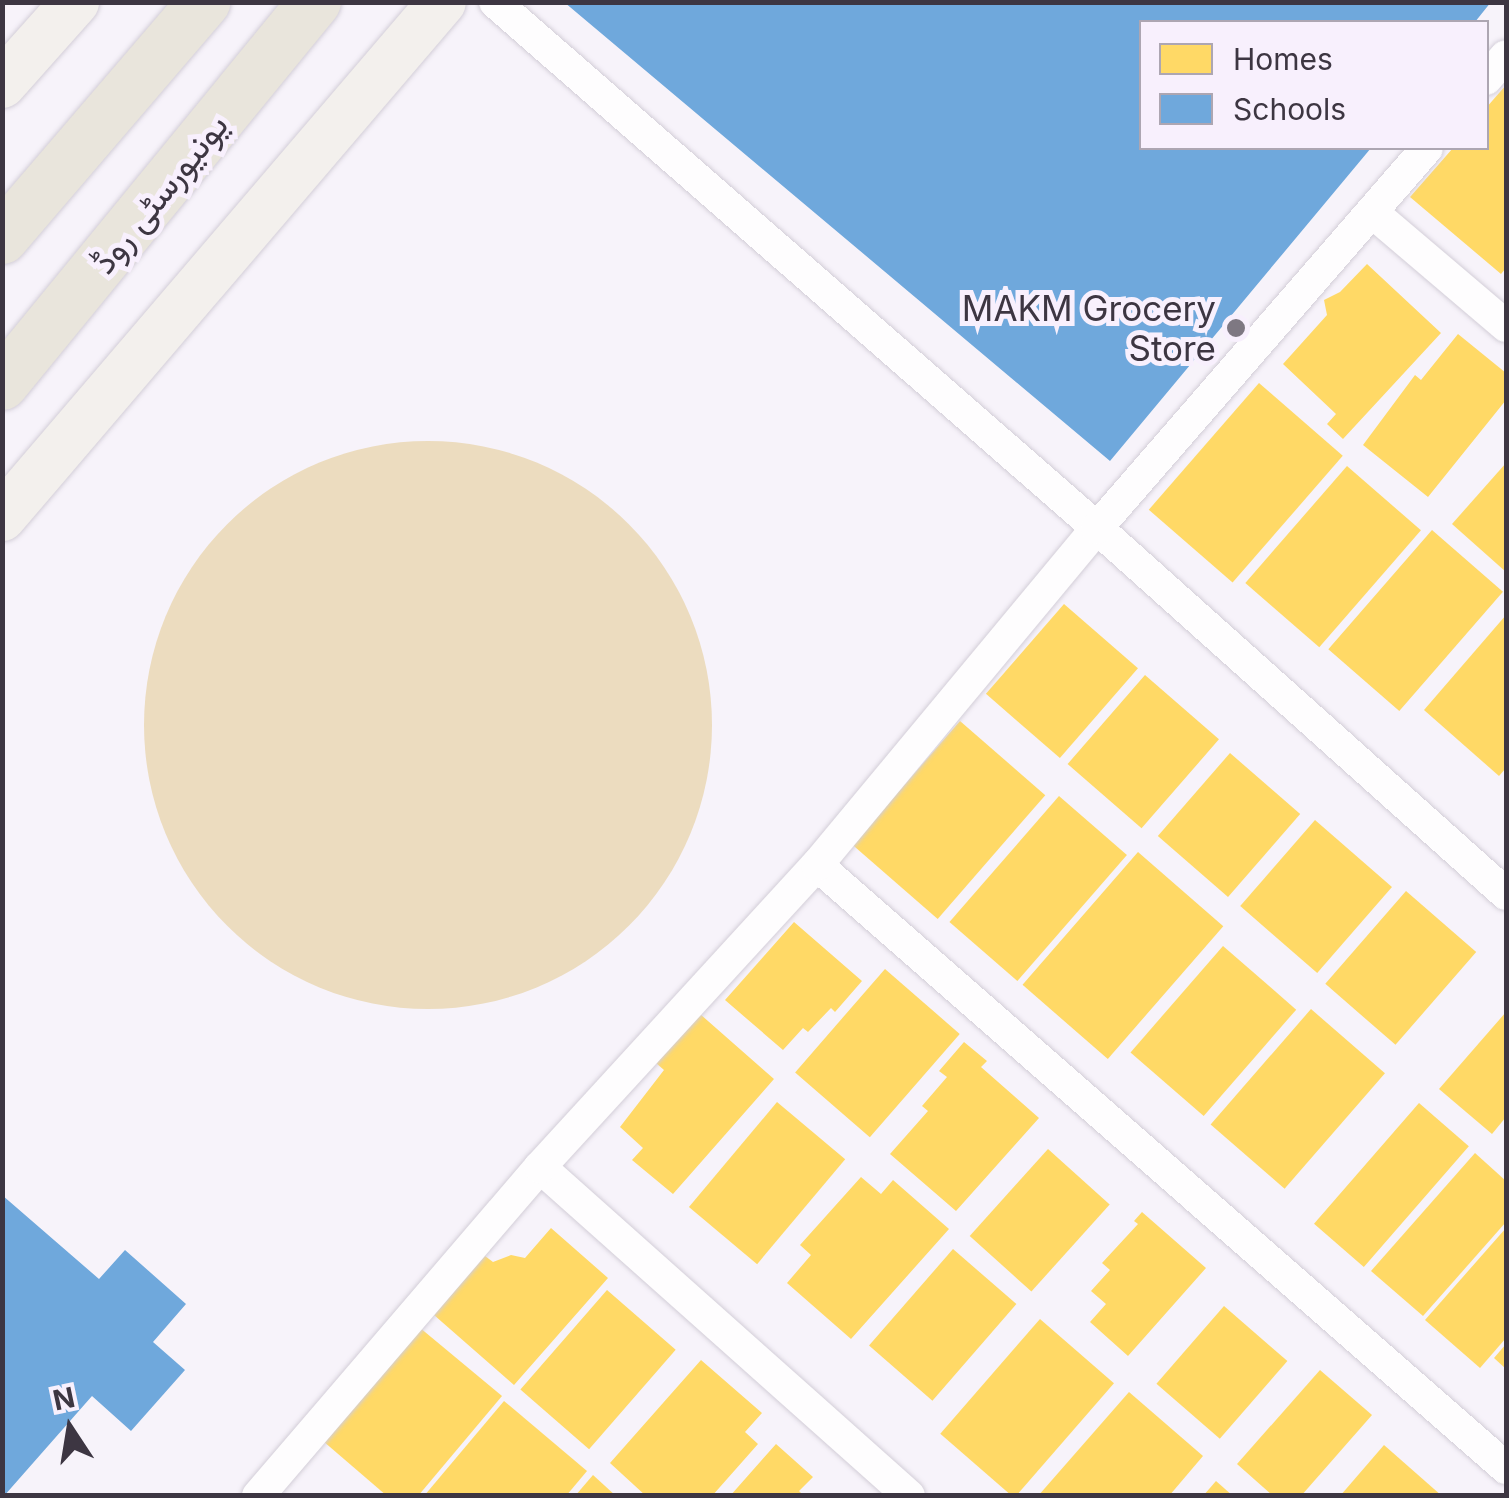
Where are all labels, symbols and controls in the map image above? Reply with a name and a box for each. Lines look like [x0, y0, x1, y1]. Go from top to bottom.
legend [1139, 20, 1489, 150]
text: Homes [1233, 41, 1333, 77]
text: Schools [1233, 91, 1346, 127]
street label: یونیورسٹی روڈ [82, 105, 236, 281]
place label: MAKM Grocery Store [962, 287, 1216, 369]
marker: MAKM Grocery Store [1225, 317, 1247, 339]
north arrow [20, 1378, 120, 1478]
text: N [50, 1380, 78, 1418]

